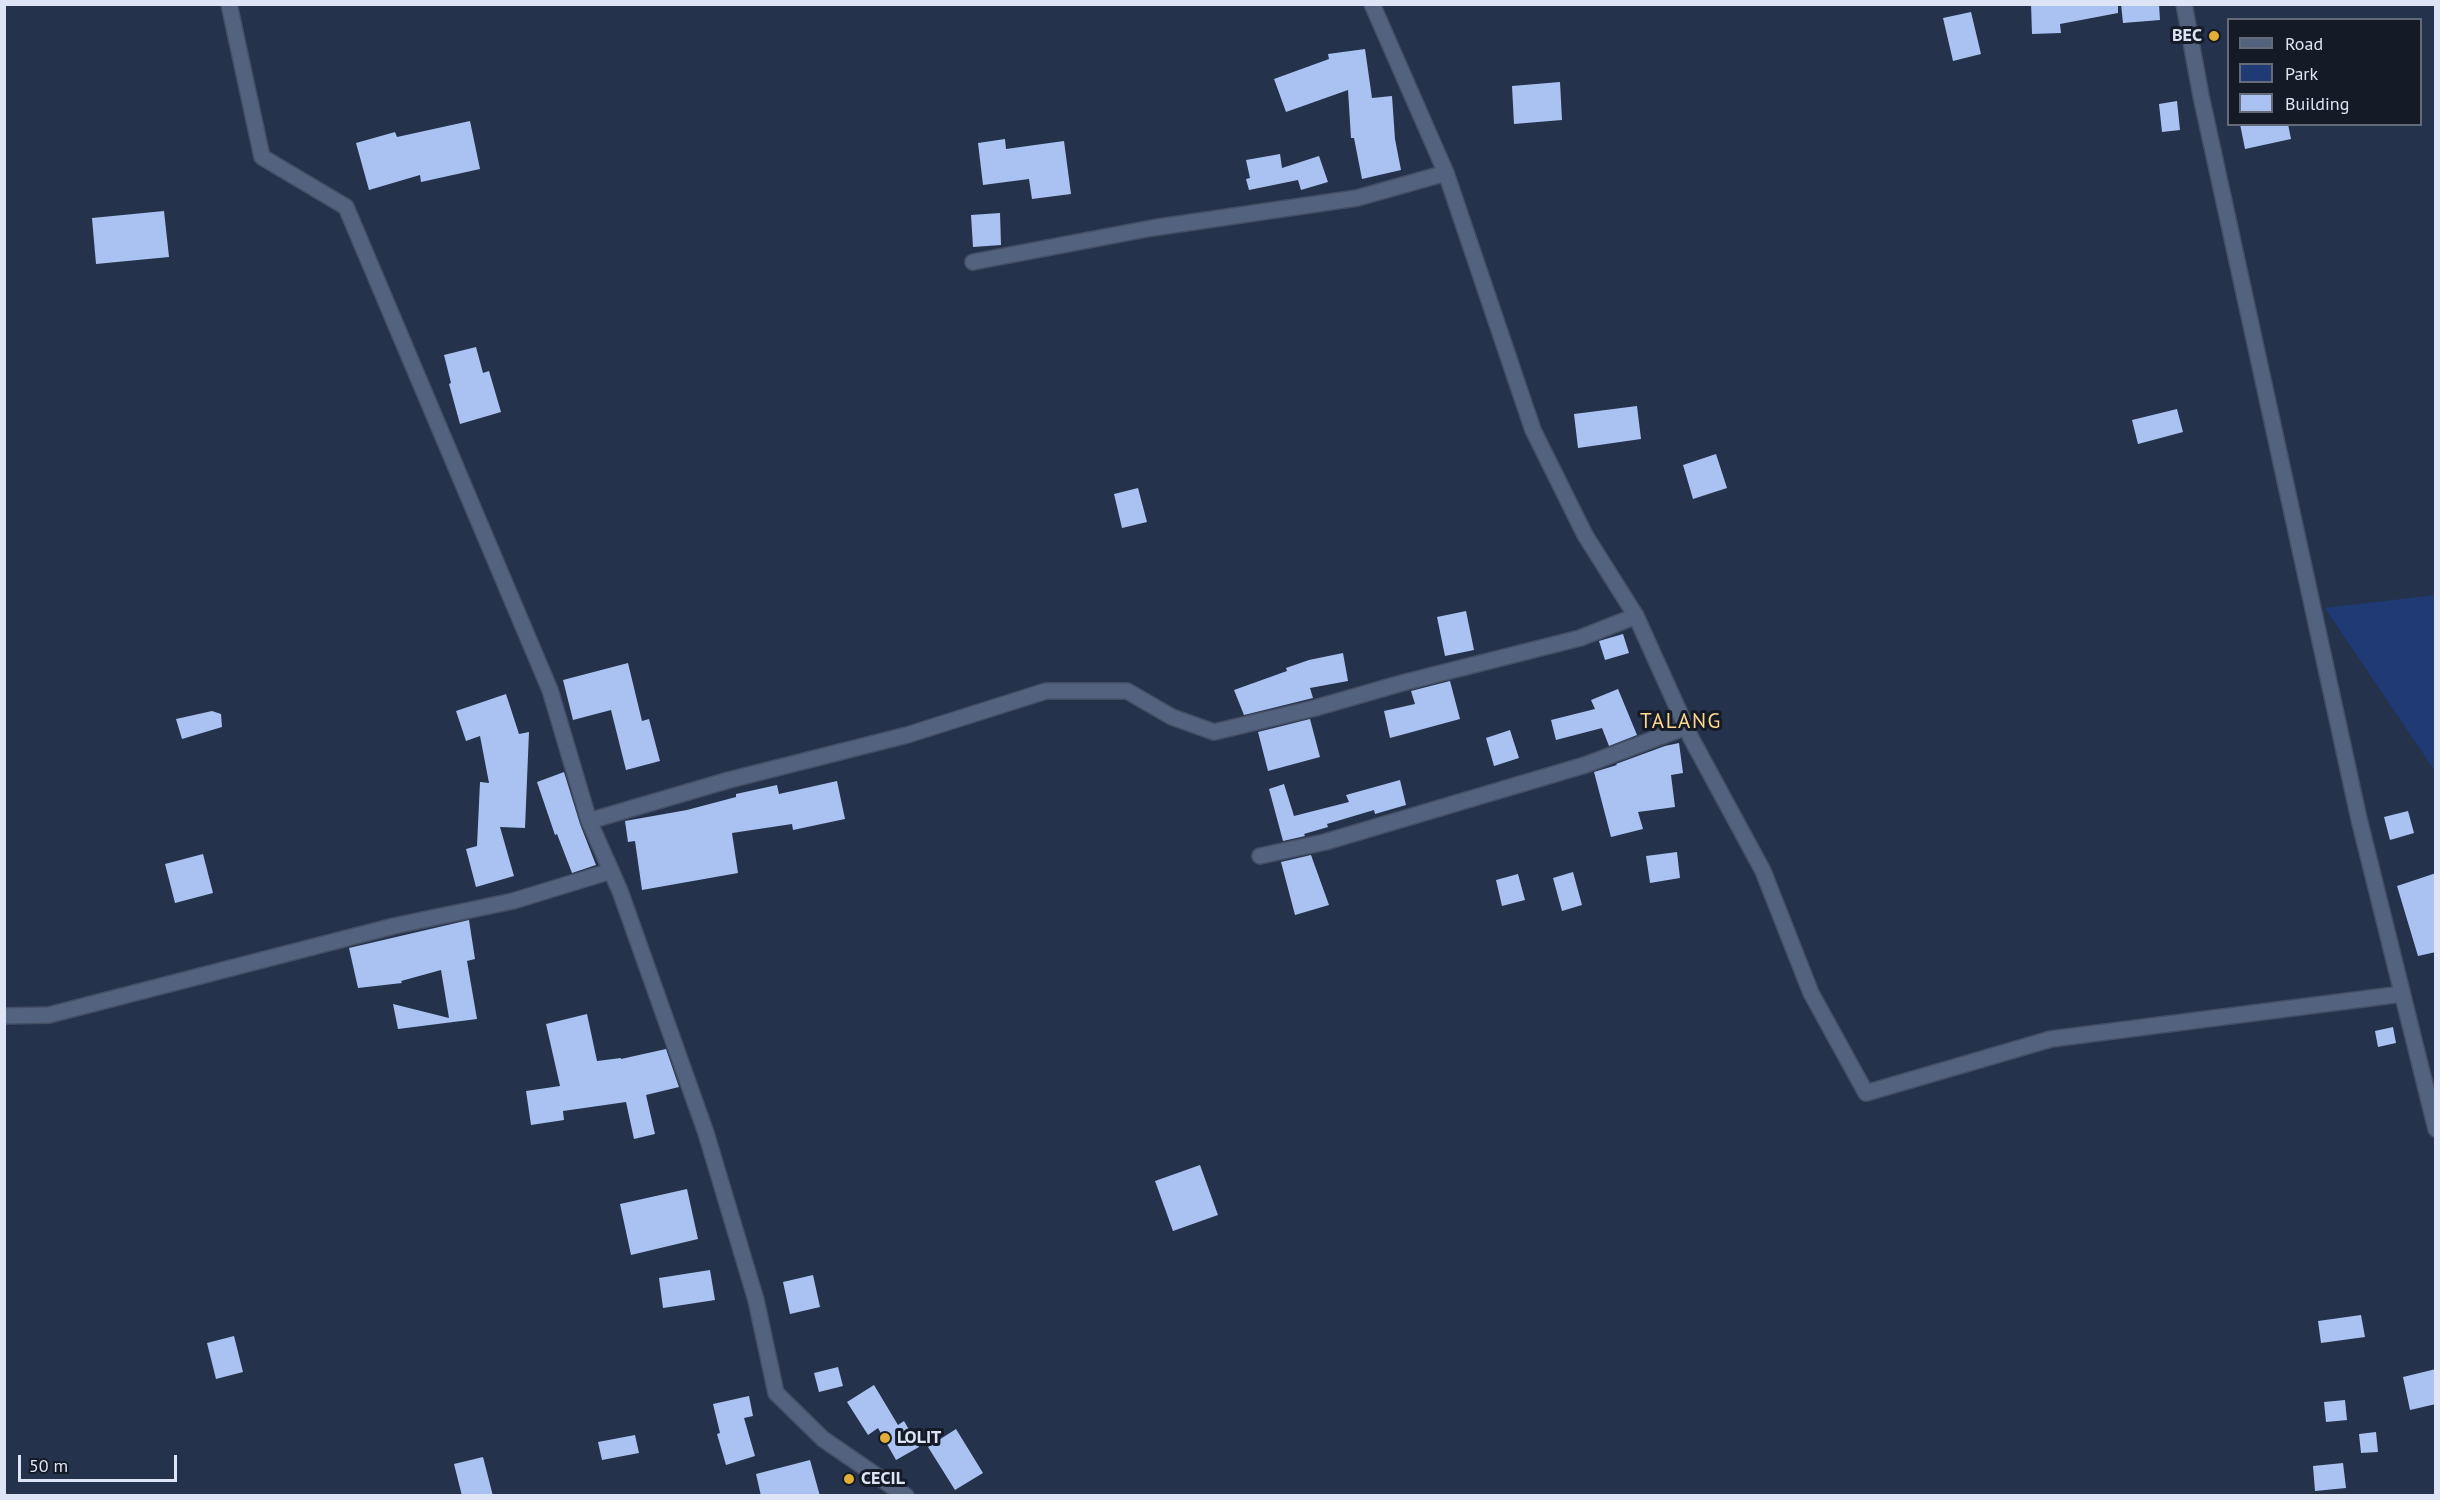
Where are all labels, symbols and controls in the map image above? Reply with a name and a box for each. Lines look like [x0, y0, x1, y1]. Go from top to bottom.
legend [2227, 18, 2422, 126]
place label: BEC [2172, 25, 2202, 47]
marker: BEC [2207, 29, 2221, 43]
text: Road [2285, 32, 2323, 55]
text: Park [2285, 62, 2318, 85]
text: Building [2285, 92, 2349, 115]
district label: TALANG [1640, 709, 1722, 735]
place label: LOLIT [897, 1427, 941, 1449]
marker: LOLIT [878, 1431, 892, 1445]
scale bar [21, 1443, 180, 1481]
text: 50 m [29, 1454, 68, 1477]
place label: CECIL [861, 1468, 905, 1490]
marker: CECIL [842, 1472, 856, 1486]

